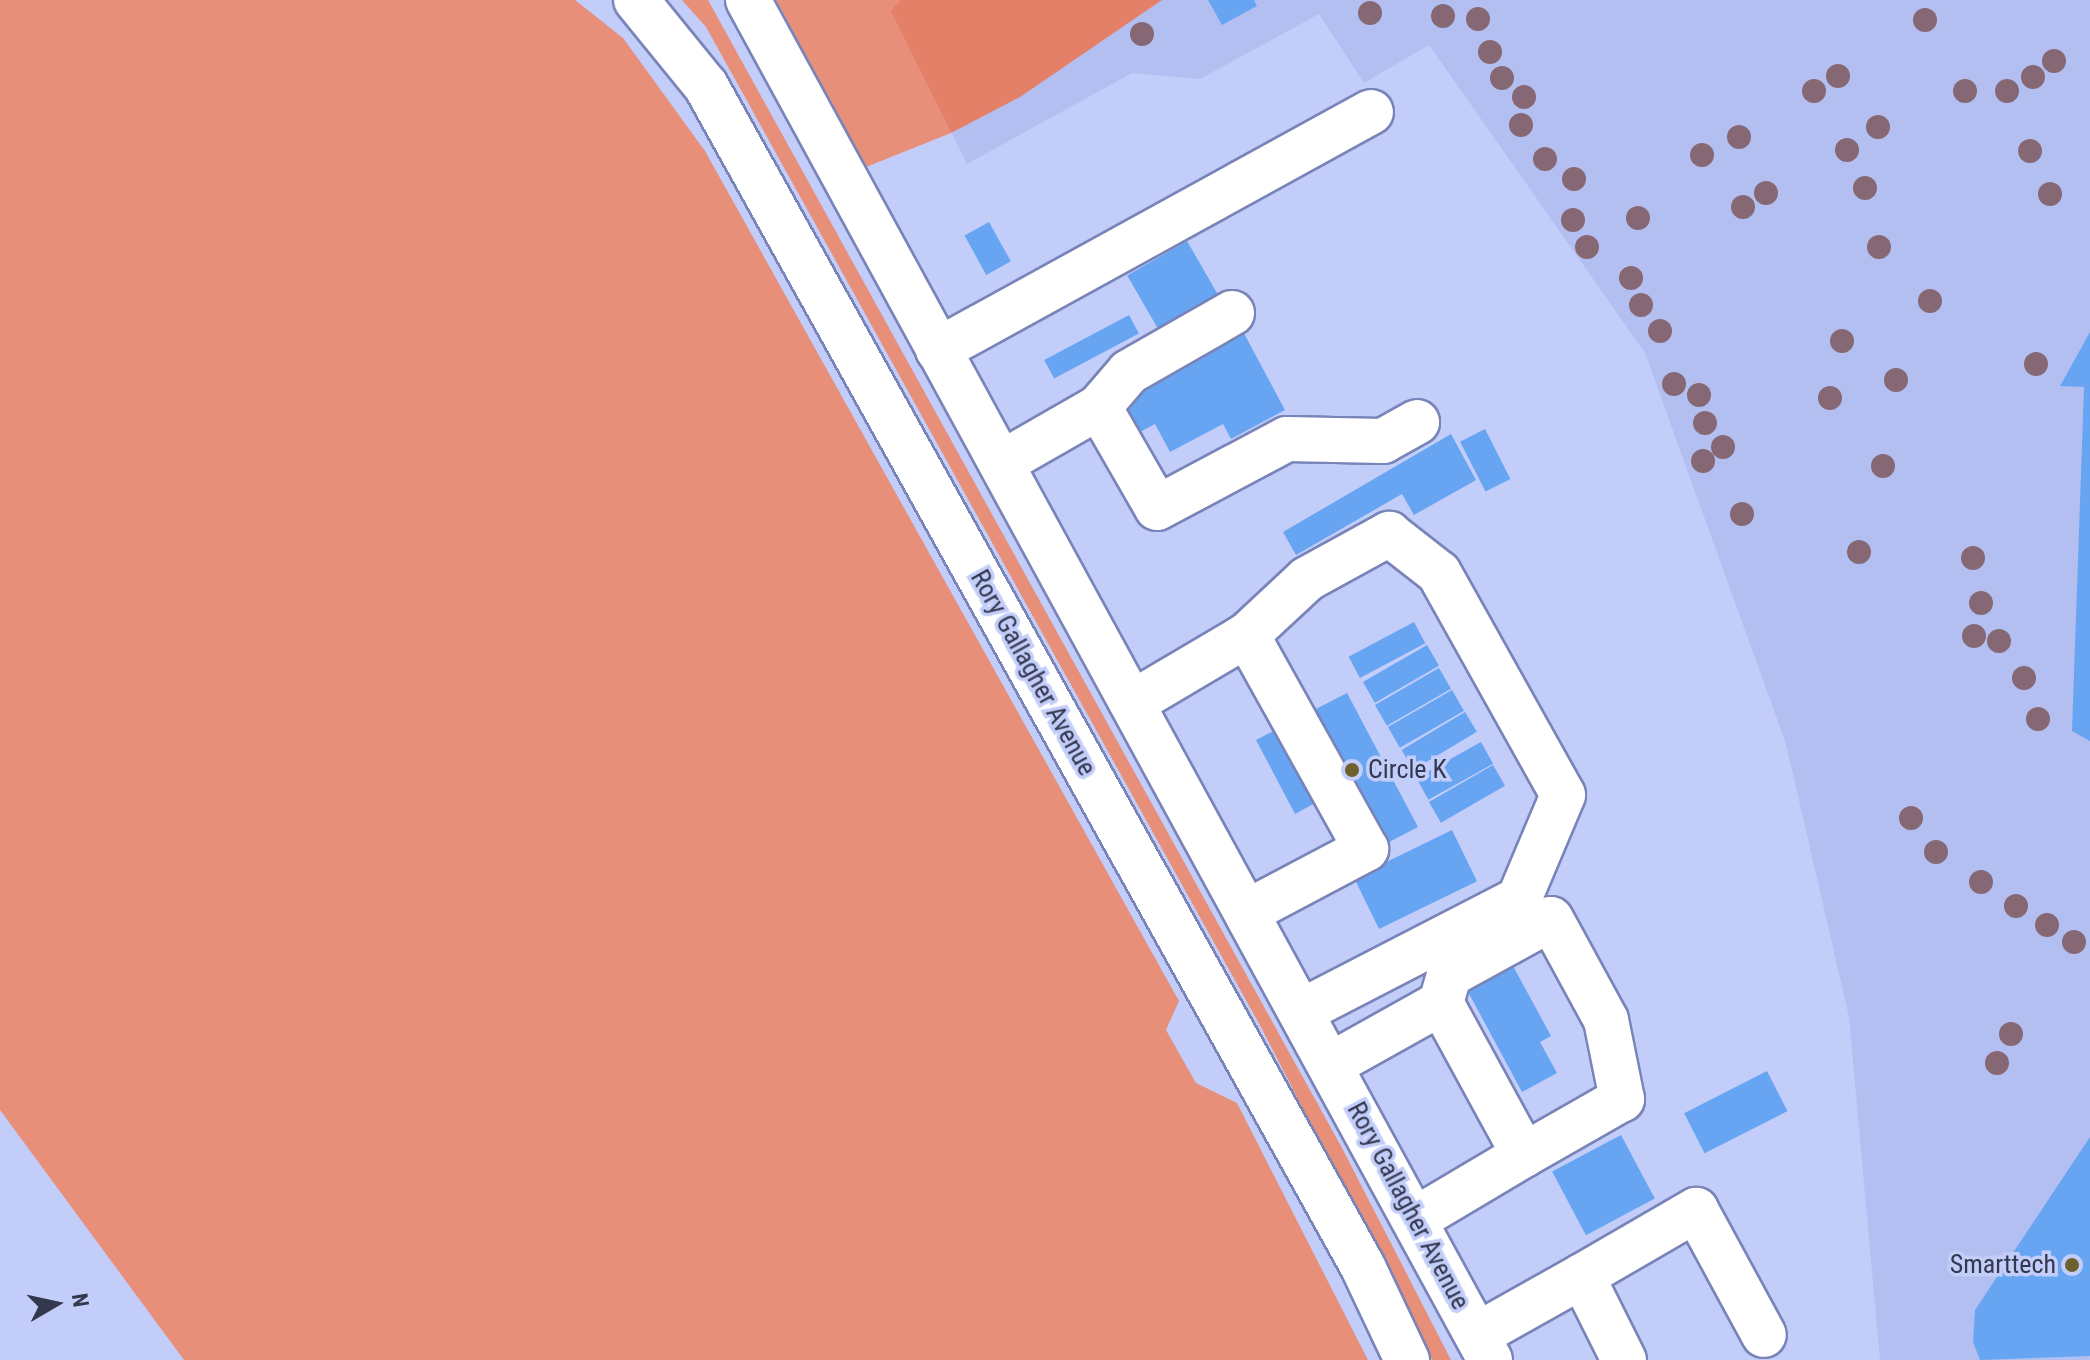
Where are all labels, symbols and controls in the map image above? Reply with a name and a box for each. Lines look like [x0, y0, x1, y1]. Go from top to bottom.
street label: Rory Gallagher Avenue [964, 565, 1102, 781]
place label: Circle K [1368, 754, 1447, 786]
marker: Circle K [1343, 761, 1361, 779]
street label: Rory Gallagher Avenue [1340, 1097, 1476, 1315]
place label: Smarttech [1950, 1249, 2056, 1281]
marker: Smarttech [2063, 1256, 2081, 1274]
north arrow [16, 1264, 96, 1344]
text: N [67, 1292, 94, 1309]

